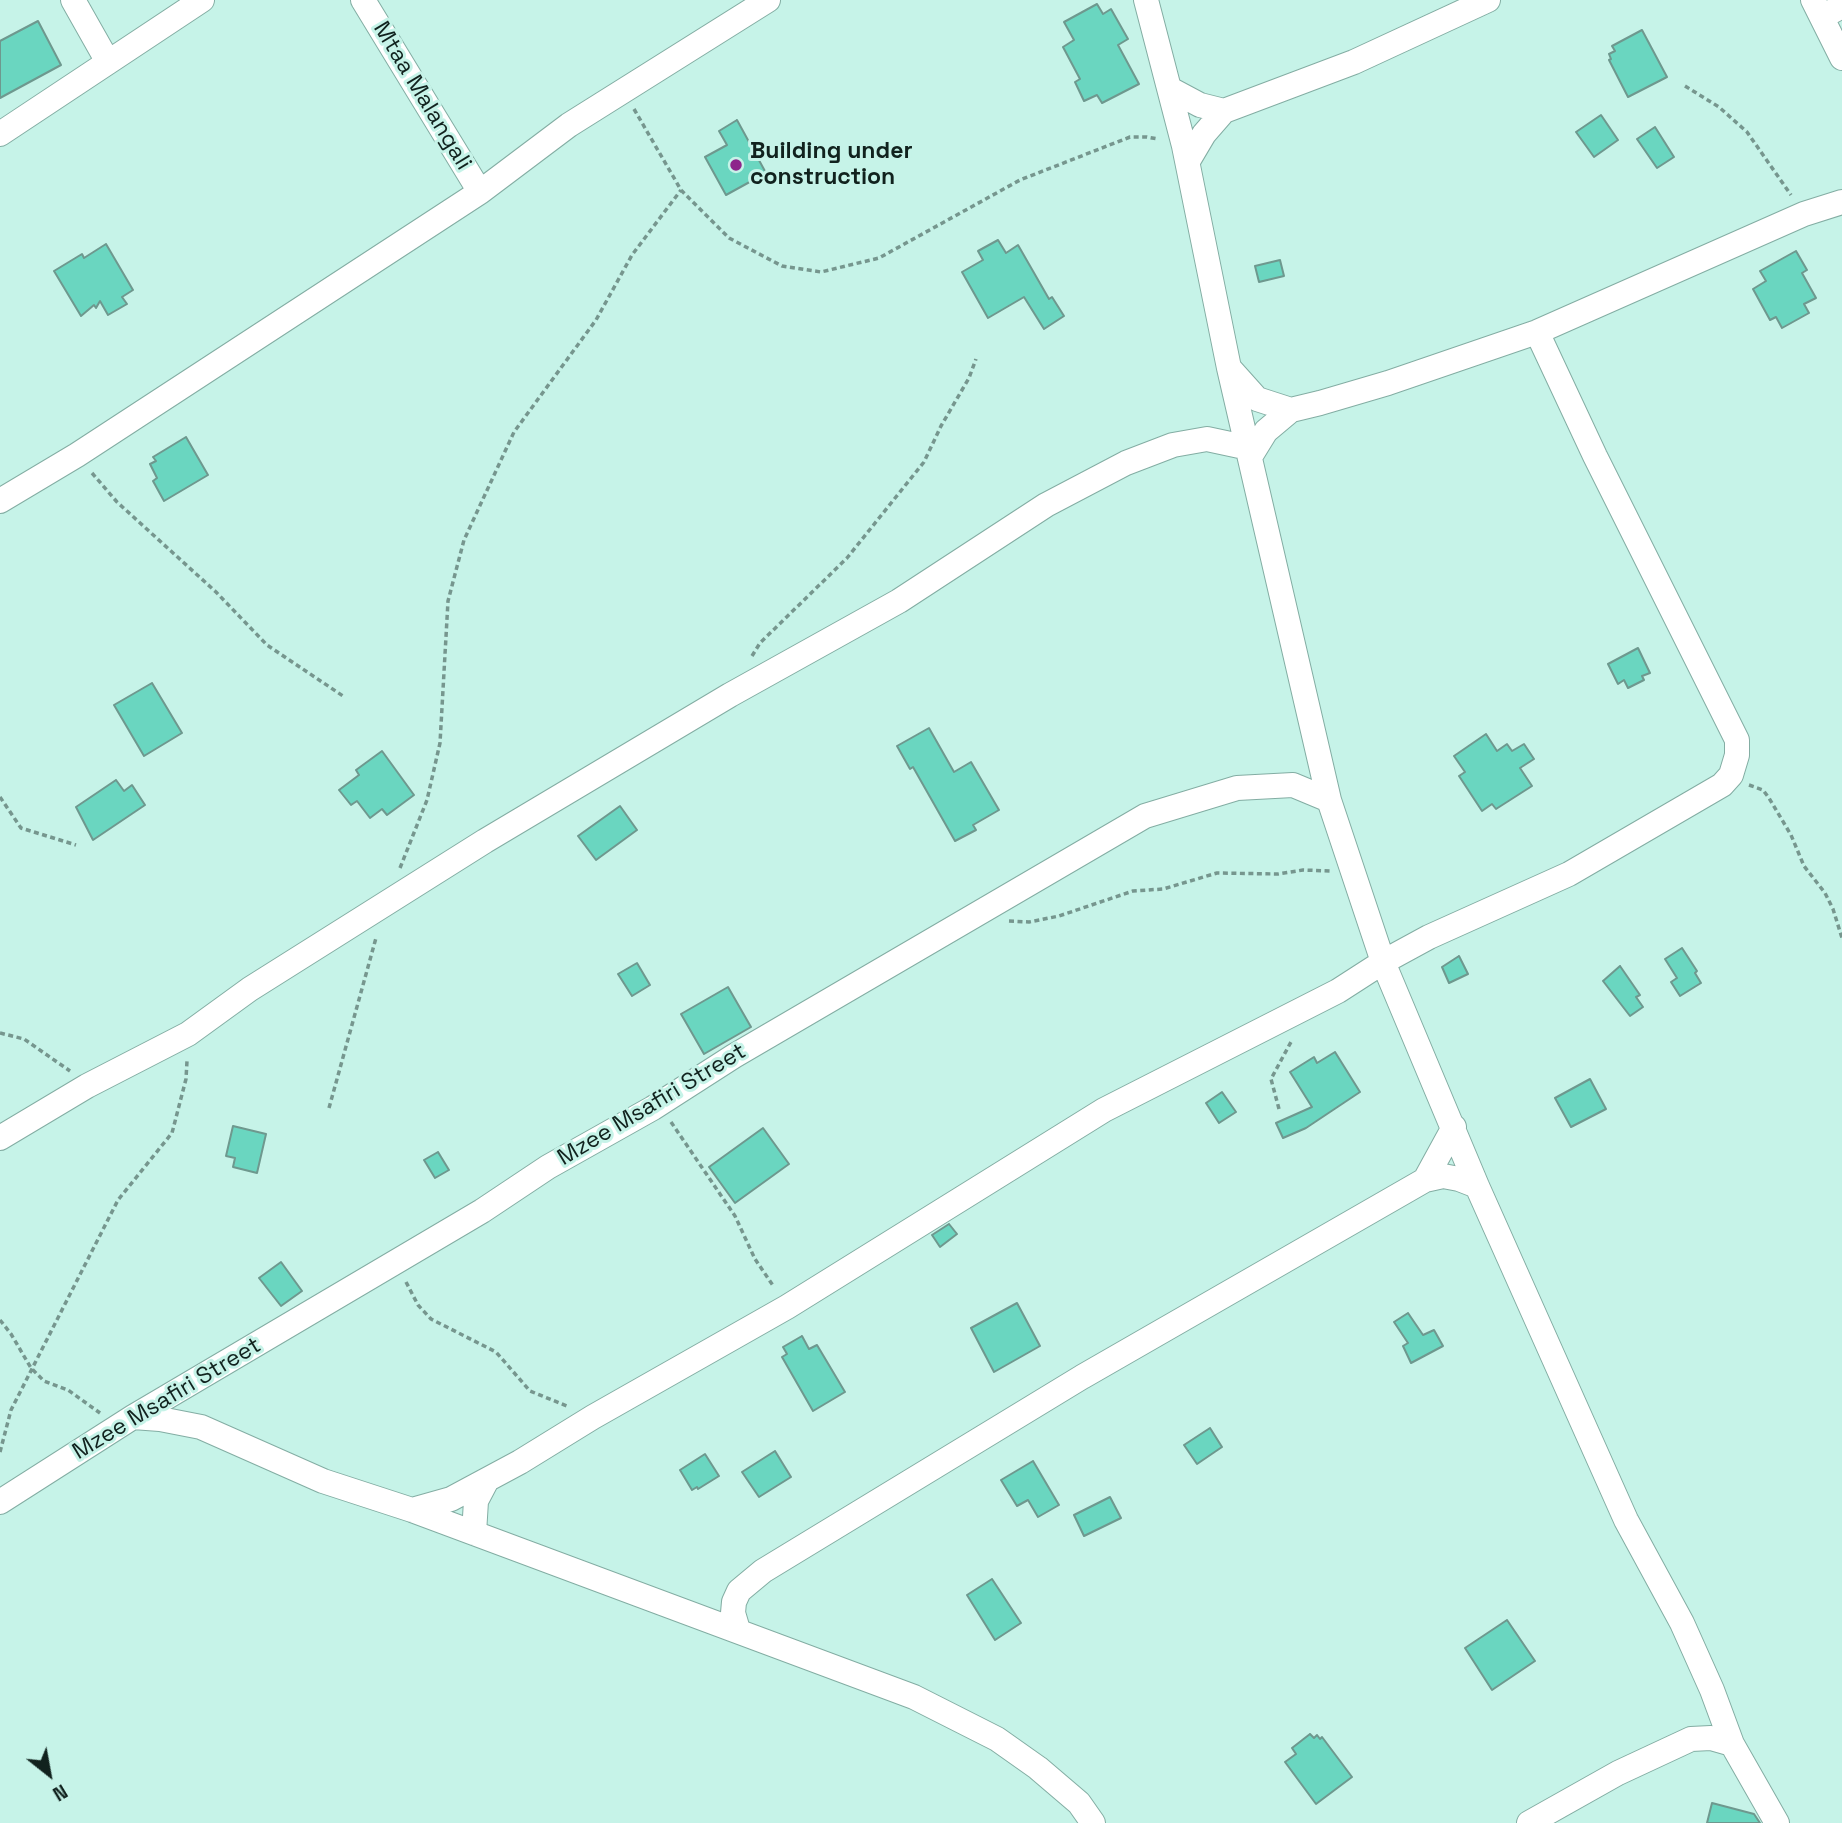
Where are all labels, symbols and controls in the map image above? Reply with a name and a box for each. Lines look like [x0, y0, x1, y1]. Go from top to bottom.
street label: Mtaa Malangali [367, 17, 477, 175]
place label: Building under construction [750, 138, 913, 192]
marker: Building under construction [728, 157, 744, 173]
street label: Mzee Msafiri Street [553, 1038, 751, 1172]
street label: Mzee Msafiri Street [68, 1332, 266, 1466]
north arrow [14, 1739, 84, 1809]
text: N [48, 1778, 72, 1806]

